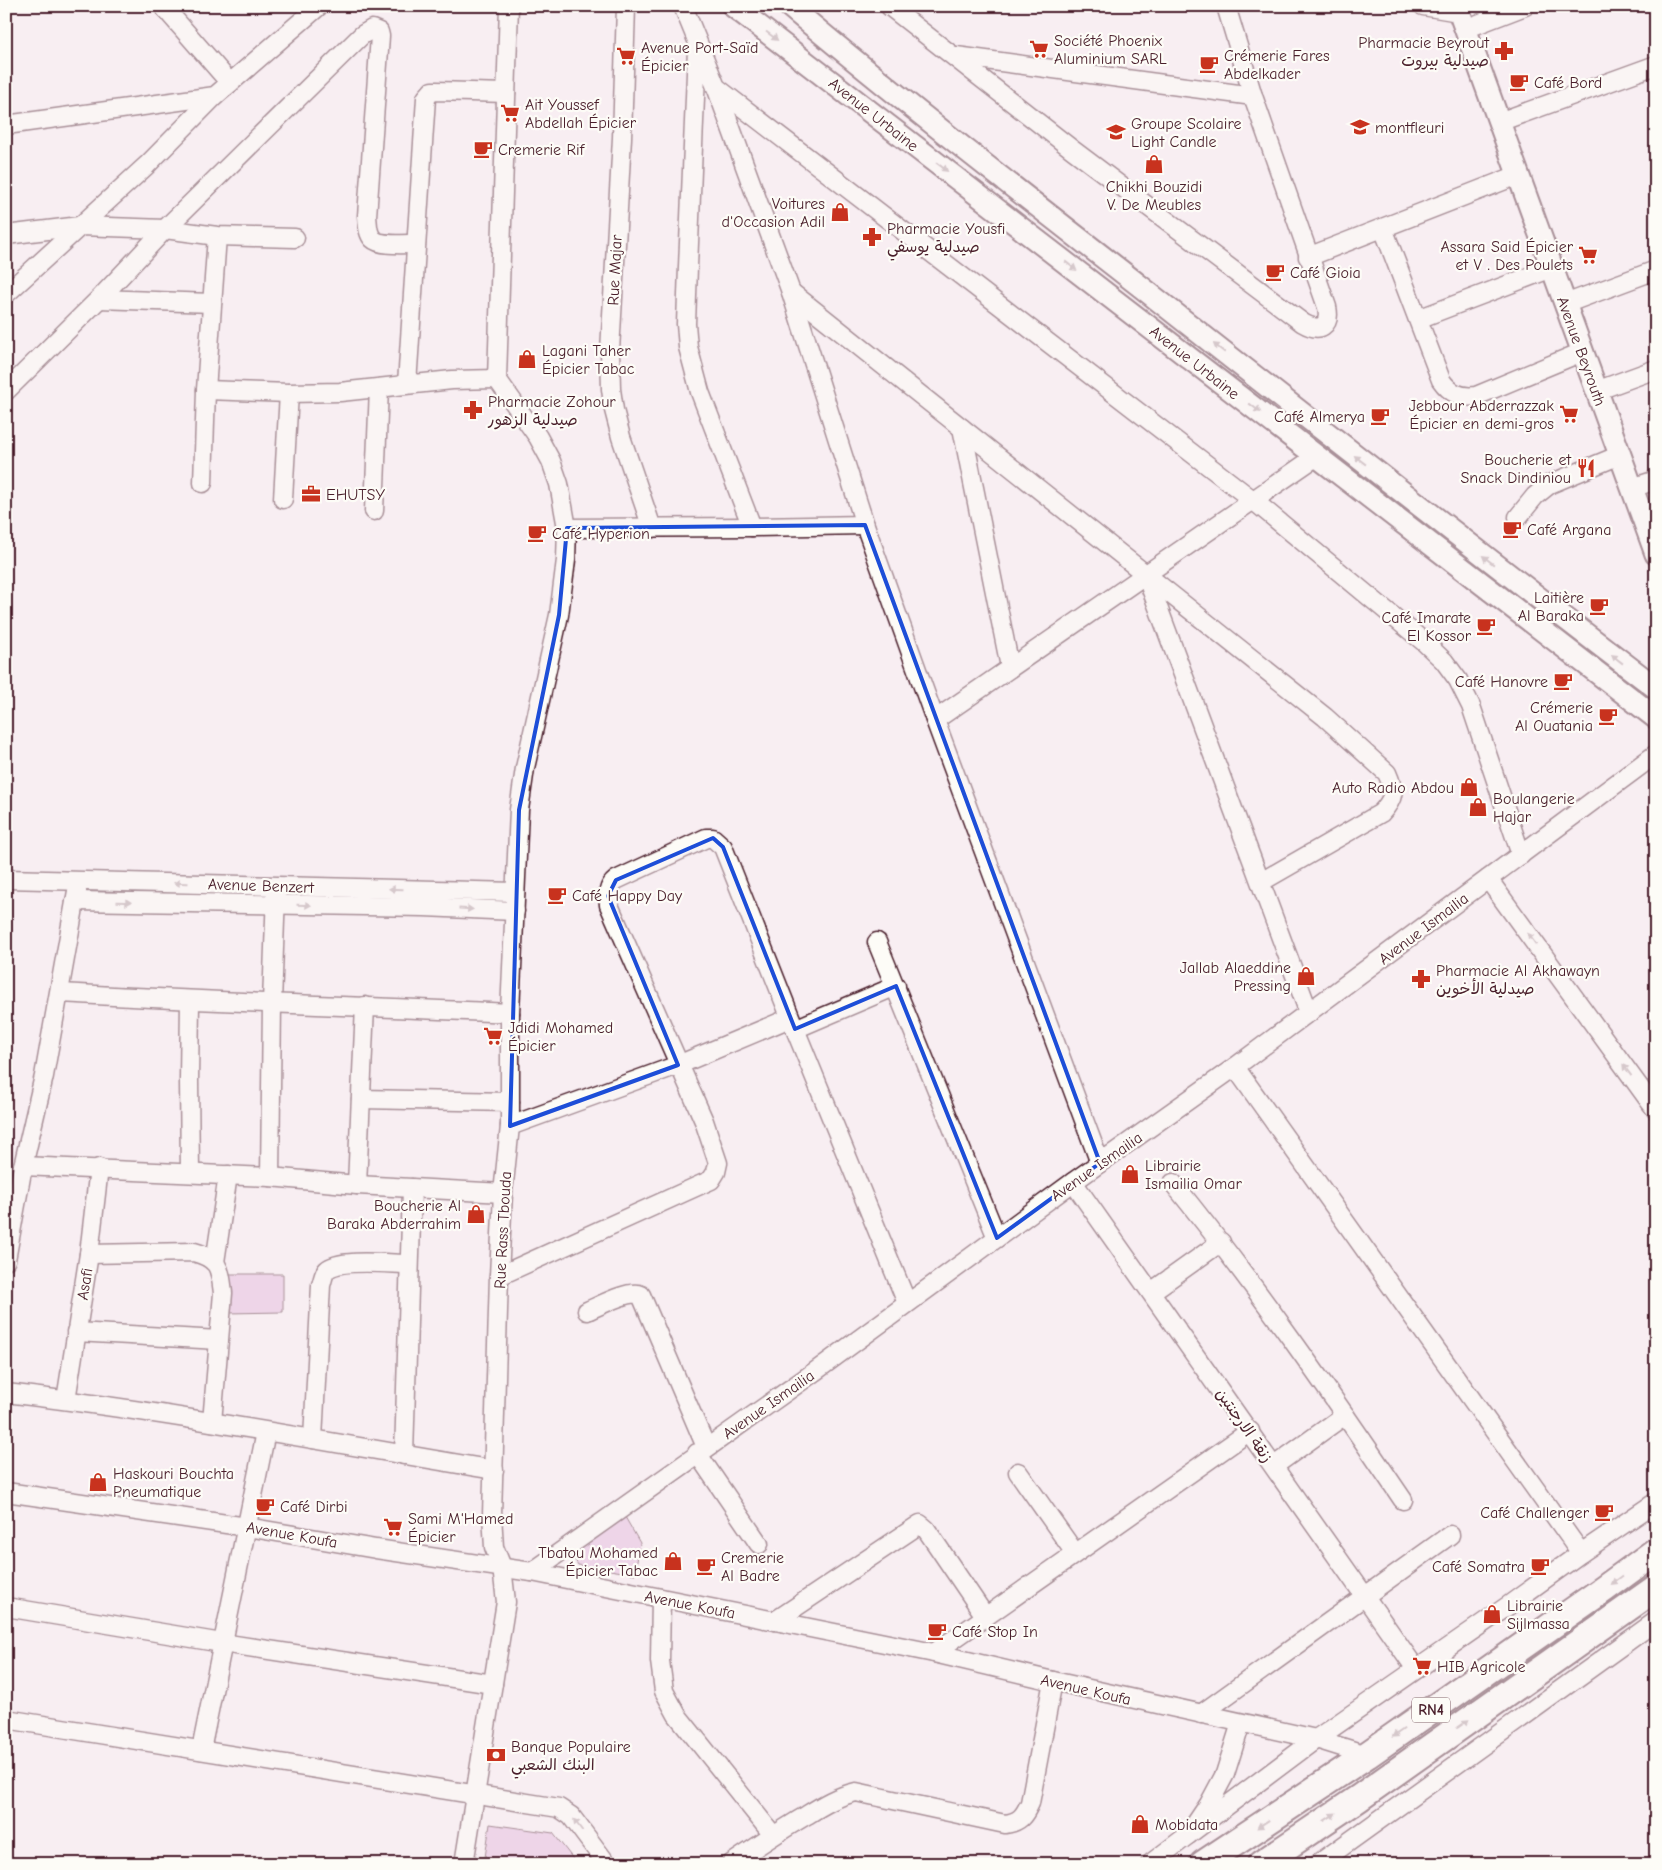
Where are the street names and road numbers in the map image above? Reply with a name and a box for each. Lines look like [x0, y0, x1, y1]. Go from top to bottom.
street label: Avenue Urbaine [825, 74, 922, 155]
street label: Rue Majar [604, 233, 626, 306]
street label: Avenue Beyrouth [1553, 294, 1609, 408]
street label: Avenue Urbaine [1146, 322, 1243, 403]
street label: Avenue Benzert [207, 875, 315, 897]
street label: Avenue Ismailia [1375, 889, 1472, 968]
street label: Avenue Ismailia [1047, 1129, 1146, 1205]
street label: Rue Rass Tbouda [491, 1171, 515, 1289]
street label: Asafi [74, 1267, 96, 1301]
street label: Avenue Ismailia [719, 1367, 818, 1443]
street label: زنقة الارجنتين [1212, 1385, 1276, 1466]
street label: Avenue Koufa [245, 1518, 339, 1552]
street label: Avenue Koufa [643, 1587, 737, 1623]
street label: Avenue Koufa [1039, 1671, 1133, 1709]
road number: RN4 [1412, 1698, 1450, 1722]

